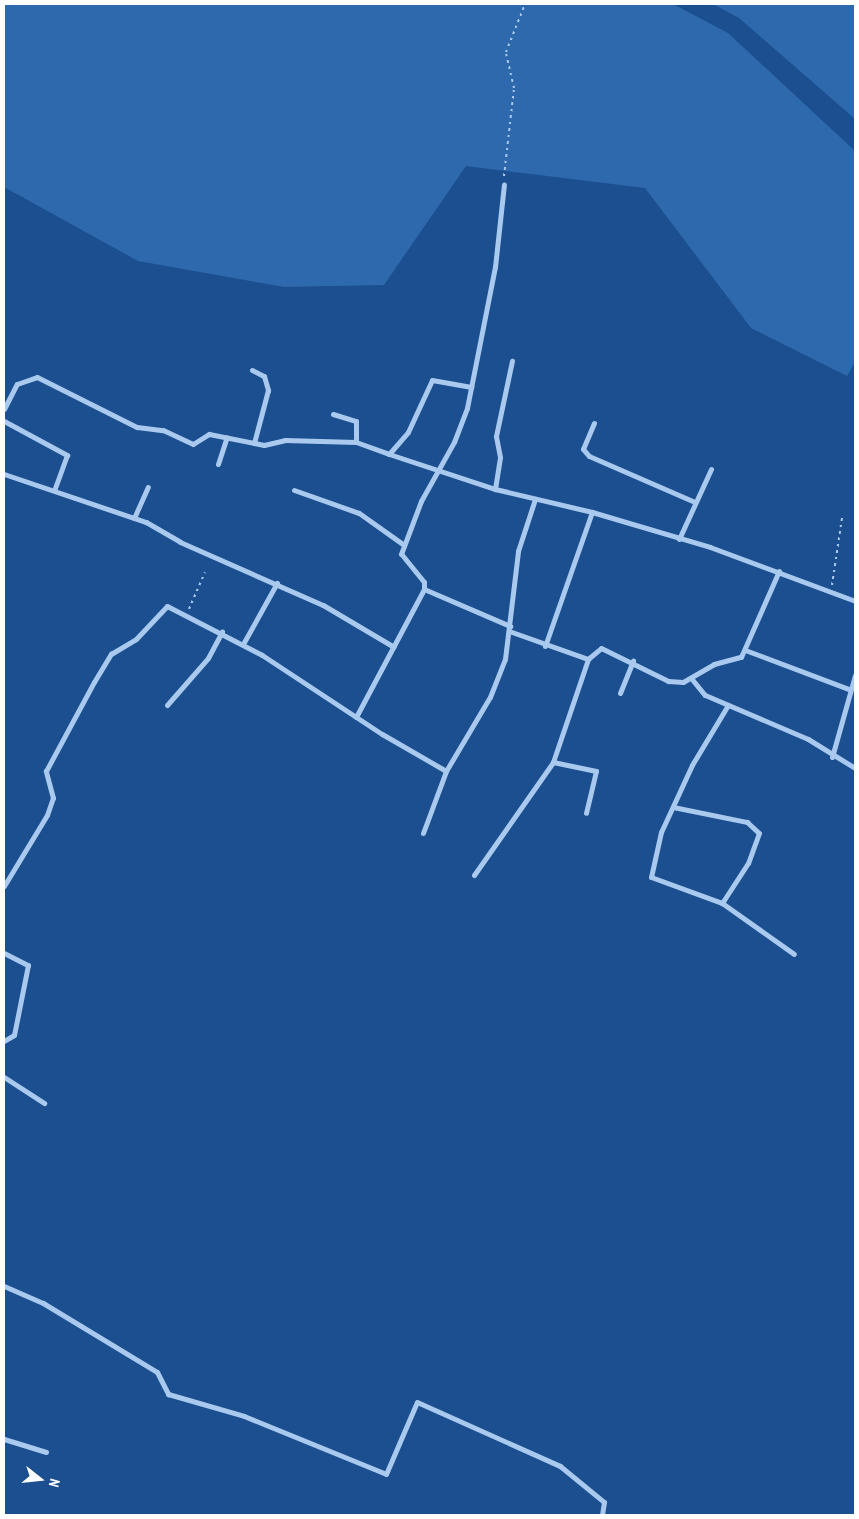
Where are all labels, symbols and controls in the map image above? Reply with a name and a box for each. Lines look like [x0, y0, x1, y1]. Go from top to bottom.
north arrow [15, 1454, 65, 1504]
text: N [45, 1477, 64, 1489]

